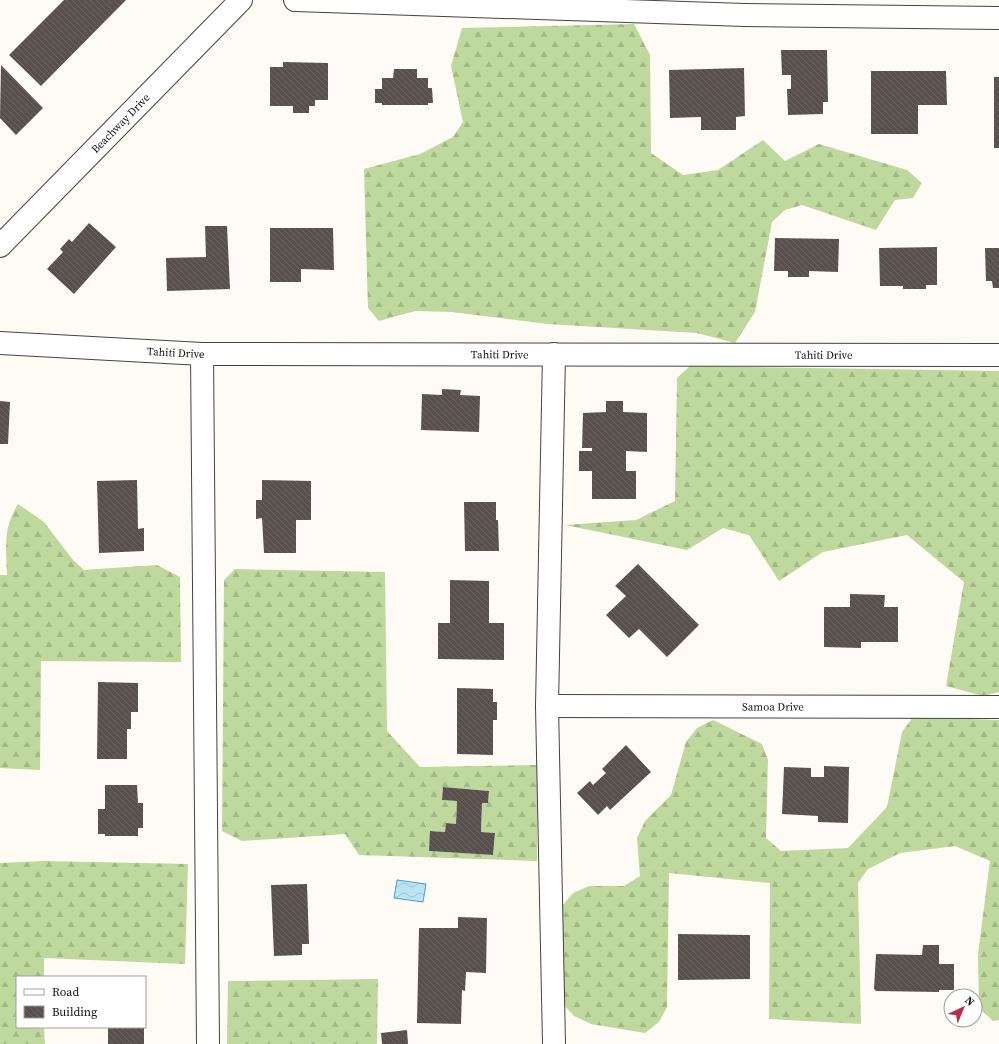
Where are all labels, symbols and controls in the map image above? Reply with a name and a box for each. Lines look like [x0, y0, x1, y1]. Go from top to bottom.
street label: Beachway Drive [88, 90, 154, 157]
street label: Tahiti Drive [146, 344, 205, 362]
street label: Tahiti Drive [471, 347, 529, 362]
street label: Tahiti Drive [795, 348, 853, 363]
street label: Samoa Drive [742, 699, 804, 715]
legend [16, 976, 146, 1028]
text: Road [52, 984, 79, 1000]
north arrow [943, 988, 983, 1028]
text: N [962, 993, 978, 1009]
text: Building [52, 1004, 97, 1020]

